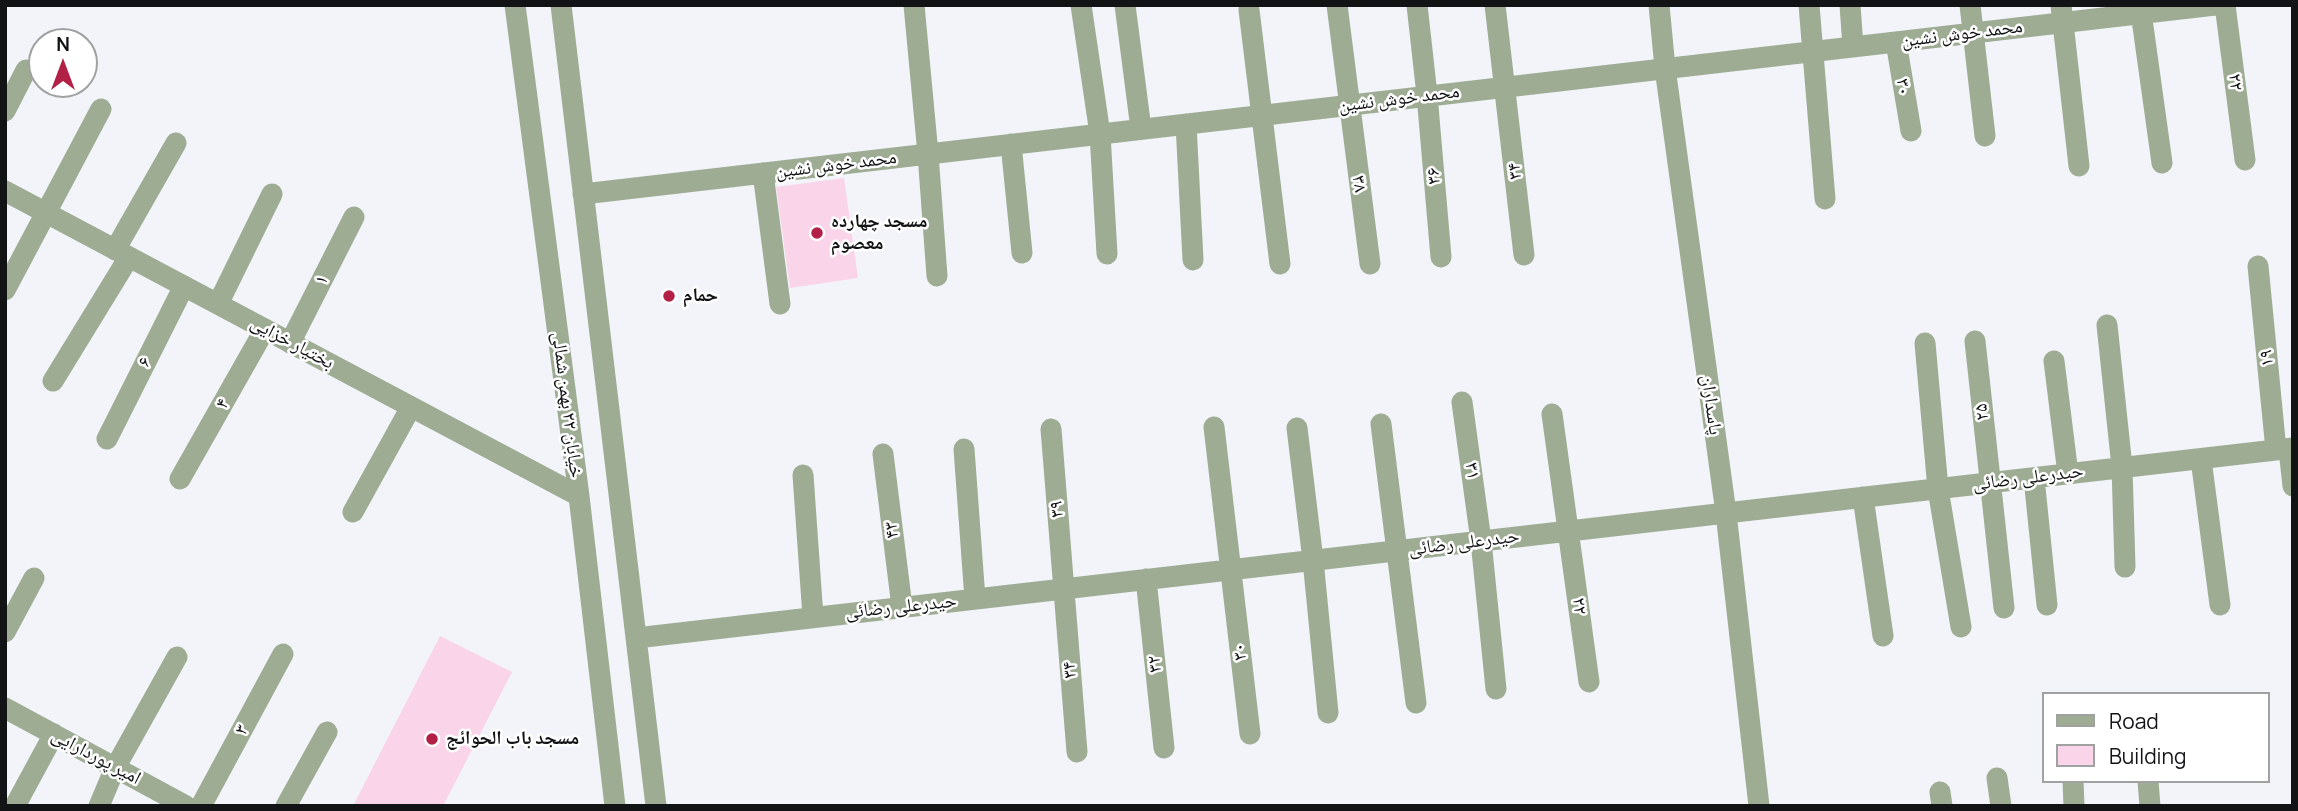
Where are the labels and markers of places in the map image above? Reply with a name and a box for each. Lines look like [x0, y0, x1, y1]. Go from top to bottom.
place label: مسجد چهارده معصوم [831, 211, 928, 255]
marker: مسجد چهارده معصوم [809, 225, 825, 241]
place label: حمام [683, 285, 718, 307]
marker: حمام [661, 288, 677, 304]
place label: مسجد باب الحوائج [446, 728, 579, 750]
marker: مسجد باب الحوائج [424, 731, 440, 747]

